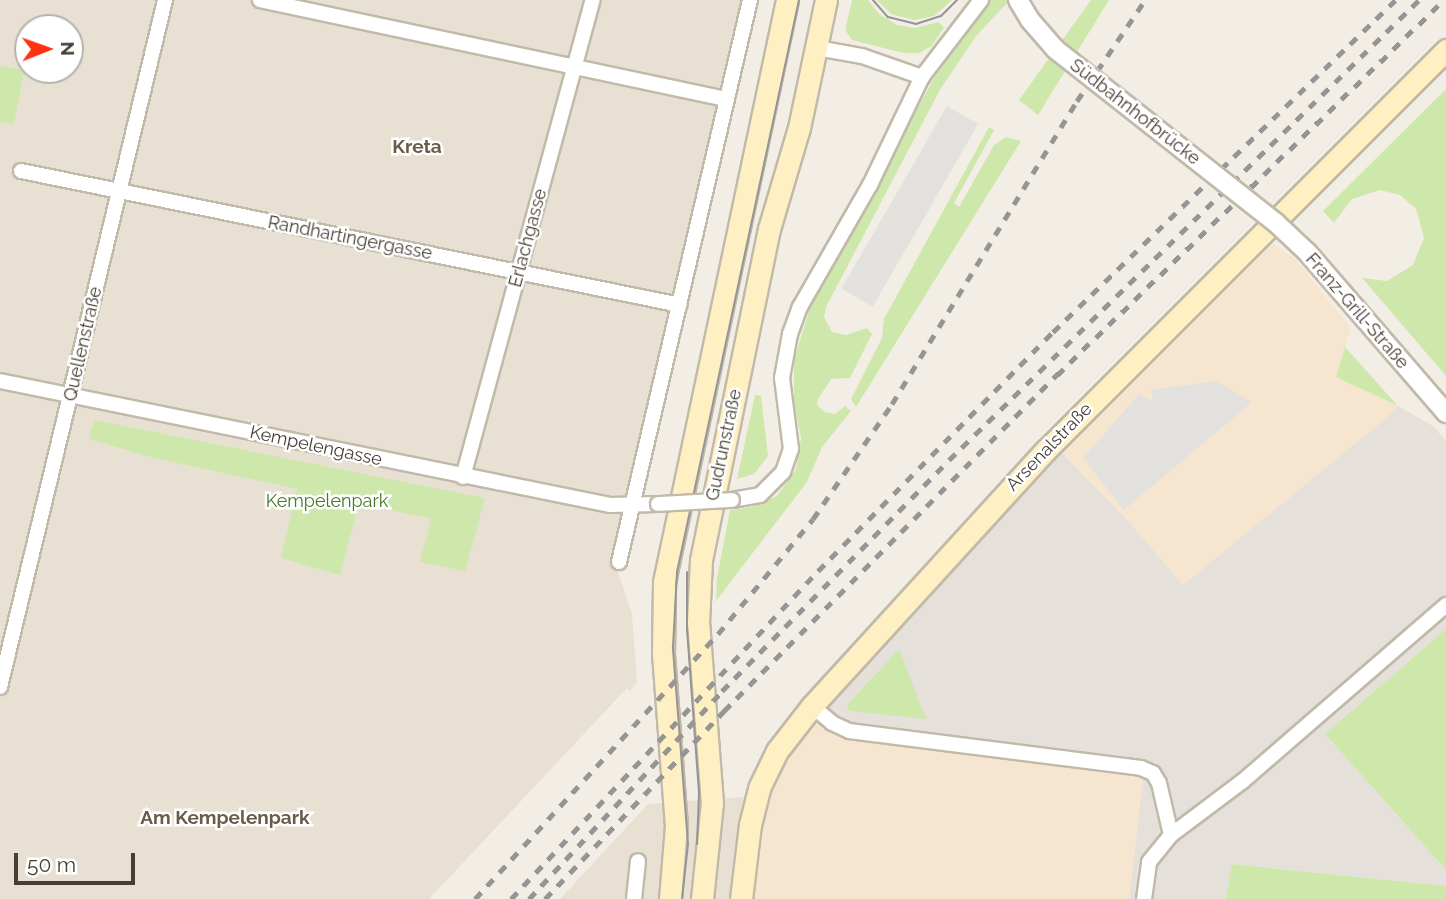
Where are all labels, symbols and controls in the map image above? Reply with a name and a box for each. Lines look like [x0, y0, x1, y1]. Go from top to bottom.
north arrow [14, 14, 84, 84]
text: N [57, 41, 79, 56]
street label: Südbahnhofbrücke [1066, 54, 1204, 170]
district label: Kreta [392, 136, 442, 158]
street label: Erlachgasse [504, 186, 552, 290]
street label: Randhartingergasse [266, 211, 434, 265]
street label: Franz-Grill-Straße [1301, 249, 1413, 373]
street label: Quellenstraße [59, 285, 107, 403]
street label: Gudrunstraße [702, 387, 746, 503]
street label: Arsenalstraße [1002, 398, 1096, 496]
street label: Kempelengasse [248, 421, 384, 471]
park label: Kempelenpark [266, 490, 388, 512]
district label: Am Kempelenpark [140, 807, 310, 829]
scale bar [18, 839, 138, 883]
text: 50 m [27, 852, 76, 877]

